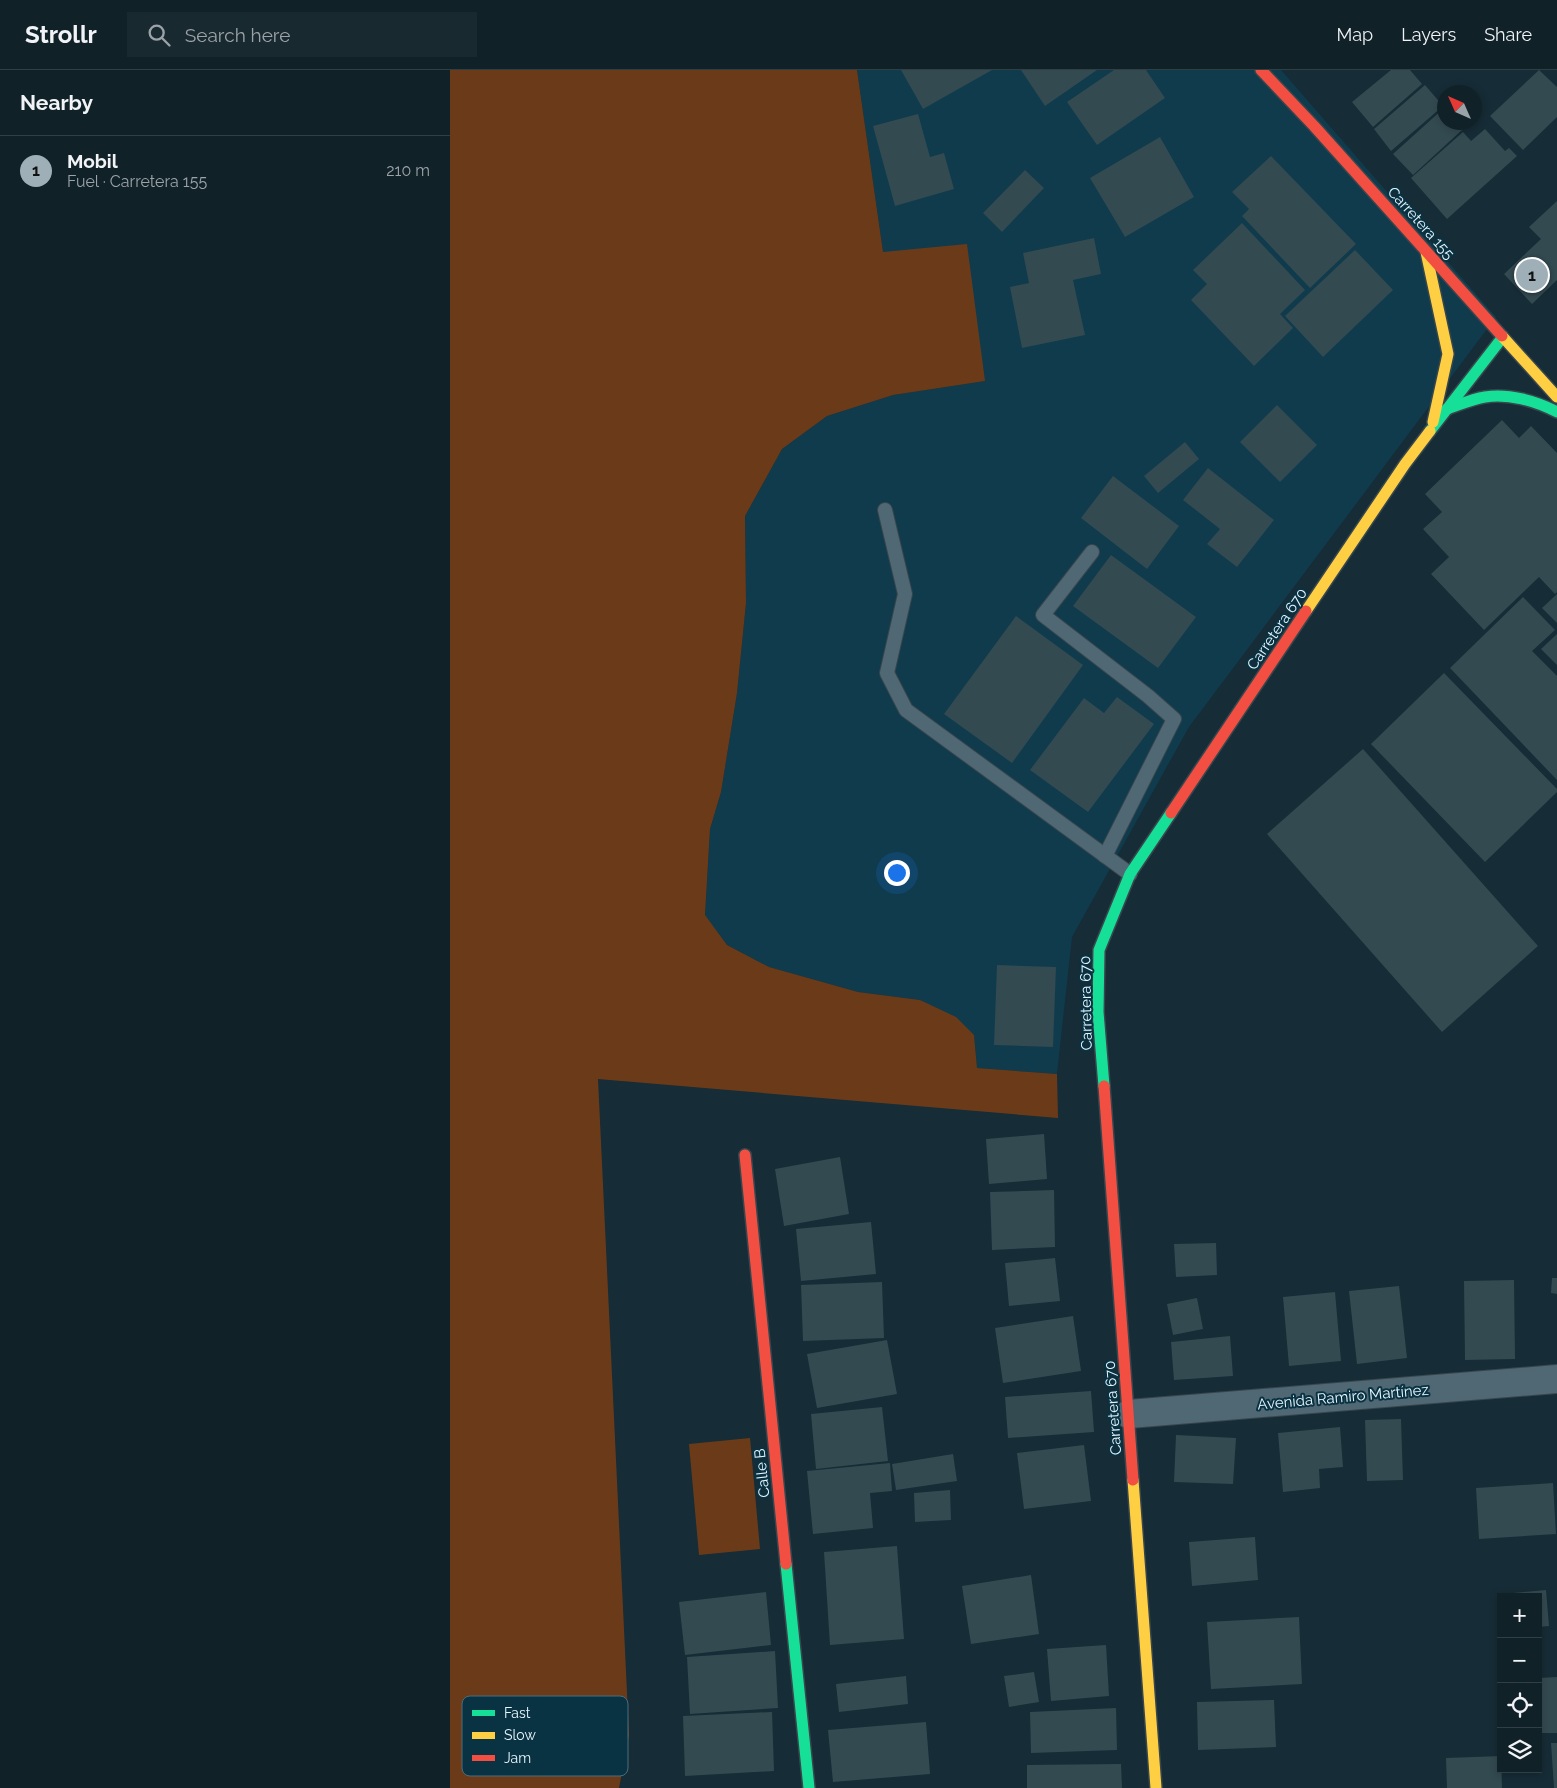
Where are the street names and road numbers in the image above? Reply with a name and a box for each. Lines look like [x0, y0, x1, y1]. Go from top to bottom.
street label: Carretera 155 [1384, 183, 1458, 263]
street label: Carretera 670 [1243, 585, 1311, 673]
street label: Carretera 670 [1076, 956, 1096, 1050]
street label: Carretera 670 [1101, 1360, 1125, 1456]
street label: Avenida Ramiro Martínez [1257, 1381, 1429, 1413]
street label: Calle B [750, 1448, 774, 1498]

